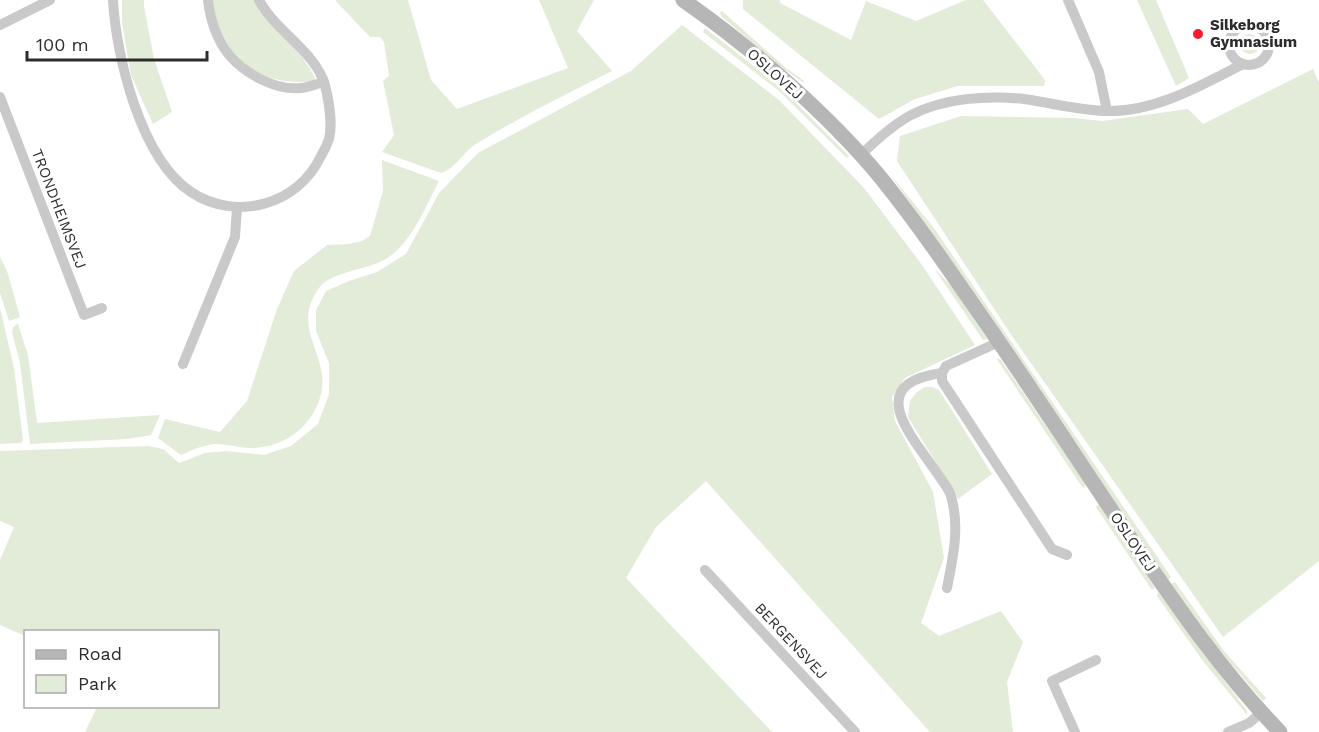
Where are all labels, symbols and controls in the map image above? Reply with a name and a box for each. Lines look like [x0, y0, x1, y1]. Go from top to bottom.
place label: Silkeborg Gymnasium [1210, 16, 1297, 51]
scale bar [27, 24, 207, 62]
marker: Silkeborg Gymnasium [1191, 27, 1205, 41]
text: 100 m [36, 34, 89, 55]
street label: OSLOVEJ [744, 45, 806, 103]
street label: TRONDHEIMSVEJ [28, 147, 90, 271]
street label: OSLOVEJ [1107, 509, 1159, 575]
street label: BERGENSVEJ [751, 599, 831, 683]
legend [24, 630, 219, 708]
text: Road [78, 643, 122, 664]
text: Park [78, 673, 117, 694]

